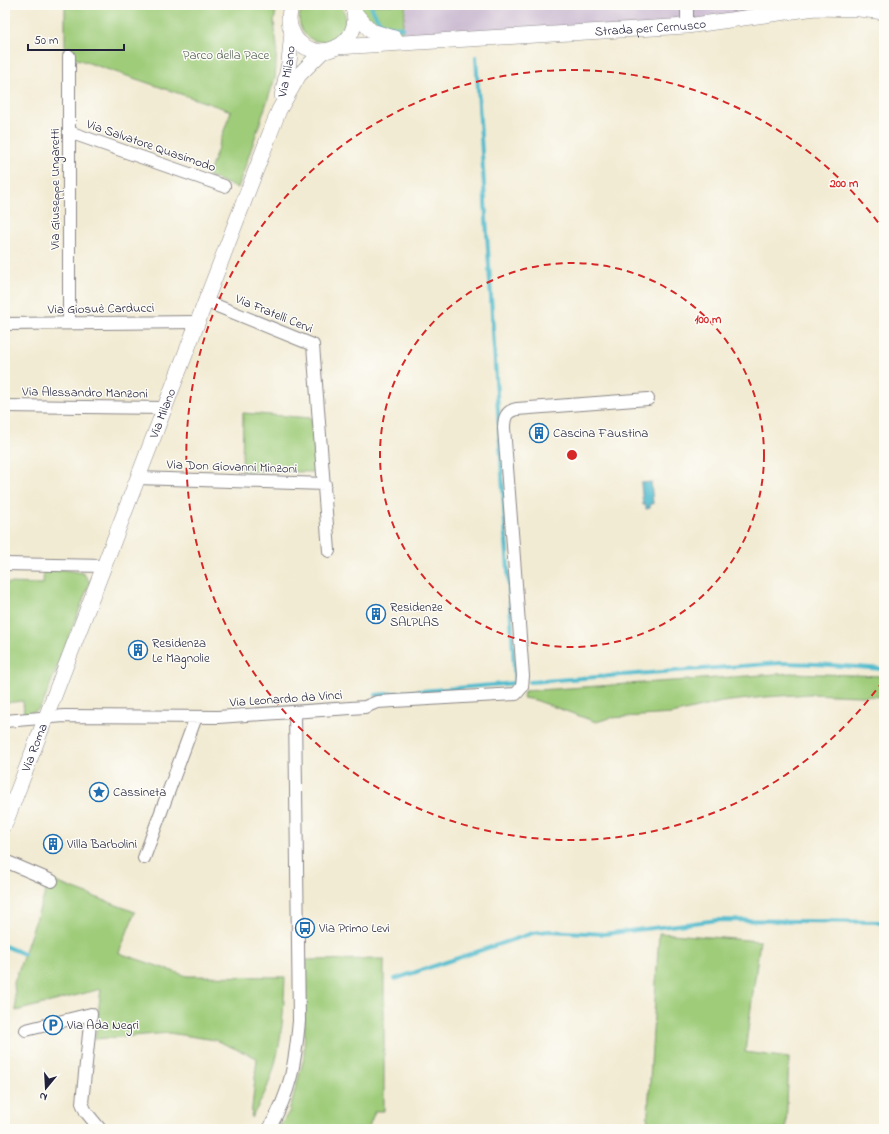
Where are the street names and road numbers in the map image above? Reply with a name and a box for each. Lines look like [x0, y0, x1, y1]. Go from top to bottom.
street label: Strada per Cernusco [594, 14, 708, 41]
street label: Via Milano [272, 45, 300, 100]
street label: Via Salvatore Quasimodo [83, 115, 219, 177]
street label: Via Giuseppe Ungaretti [46, 128, 66, 251]
street label: Via Fratelli Cervi [231, 289, 316, 338]
street label: Via Giosuè Carducci [47, 299, 154, 319]
street label: Via Alessandro Manzoni [21, 382, 148, 404]
street label: Via Milano [144, 385, 181, 442]
street label: Via Don Giovanni Minzoni [165, 455, 298, 479]
street label: Via Leonardo da Vinci [228, 686, 343, 712]
street label: Via Roma [16, 720, 52, 775]

